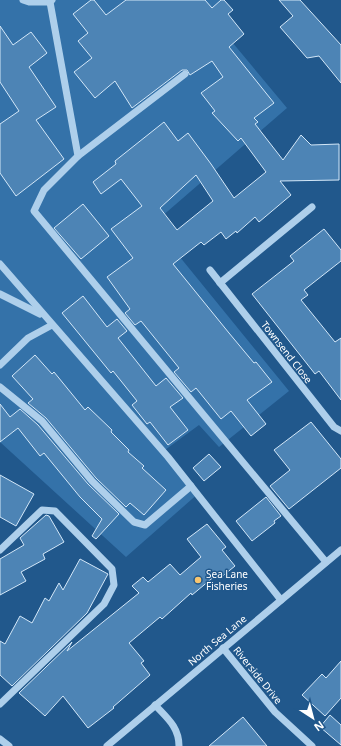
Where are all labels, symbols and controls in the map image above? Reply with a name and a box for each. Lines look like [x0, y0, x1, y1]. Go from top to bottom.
street label: Townsend Close [258, 318, 316, 386]
place label: Sea Lane Fisheries [206, 567, 248, 593]
marker: Sea Lane Fisheries [193, 575, 203, 585]
street label: North Sea Lane [185, 611, 249, 669]
street label: Riverside Drive [230, 643, 286, 707]
north arrow [293, 698, 333, 738]
text: N [311, 718, 327, 735]

